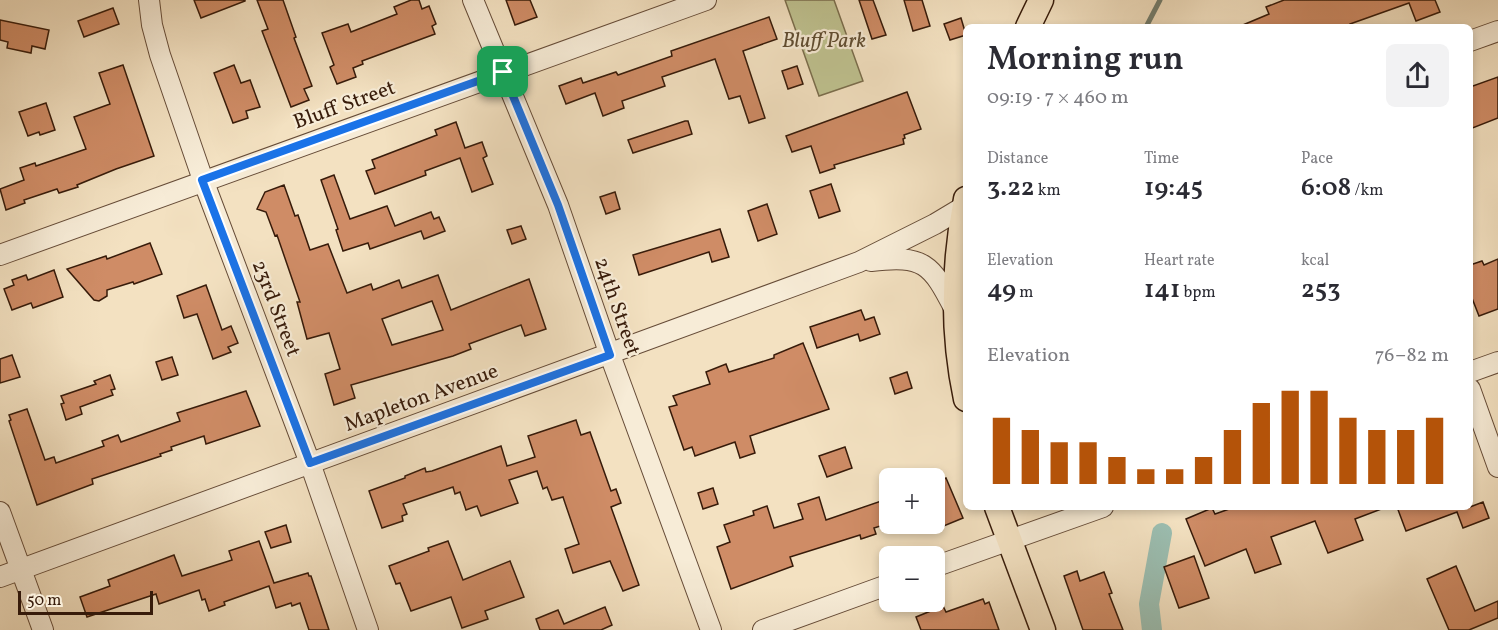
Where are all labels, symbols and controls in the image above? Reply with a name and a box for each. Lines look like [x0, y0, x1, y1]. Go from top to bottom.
park label: Bluff Park [782, 27, 866, 56]
text: Morning run [987, 38, 1184, 84]
button: share [1386, 44, 1449, 107]
pin [477, 46, 528, 97]
icon: arrive [486, 55, 519, 88]
street label: Bluff Street [290, 74, 400, 137]
text: 09:19 · 7 × 460 m [987, 84, 1129, 112]
text: Distance [987, 148, 1048, 170]
text: Time [1144, 148, 1179, 170]
text: Pace [1301, 148, 1333, 170]
text: 3.22 [987, 170, 1035, 206]
text: 19:45 [1144, 170, 1203, 206]
text: 6:08 [1301, 170, 1351, 206]
text: km [1035, 180, 1061, 202]
text: /km [1351, 180, 1383, 202]
text: Elevation [987, 250, 1054, 272]
text: Heart rate [1144, 250, 1215, 272]
text: kcal [1301, 250, 1329, 272]
street label: 24th Street [586, 253, 647, 360]
street label: 23rd Street [244, 256, 307, 361]
text: 49 [987, 272, 1016, 308]
text: 141 [1144, 272, 1180, 308]
text: 253 [1301, 272, 1340, 308]
text: m [1016, 282, 1033, 304]
text: bpm [1180, 282, 1216, 304]
text: Elevation [987, 342, 1070, 370]
text: 76–82 m [1375, 342, 1449, 370]
street label: Mapleton Avenue [341, 357, 503, 440]
map controls [879, 468, 945, 612]
button: + [879, 468, 945, 534]
button: − [879, 546, 945, 612]
scale bar [18, 588, 153, 616]
text: 50 m [27, 590, 61, 612]

